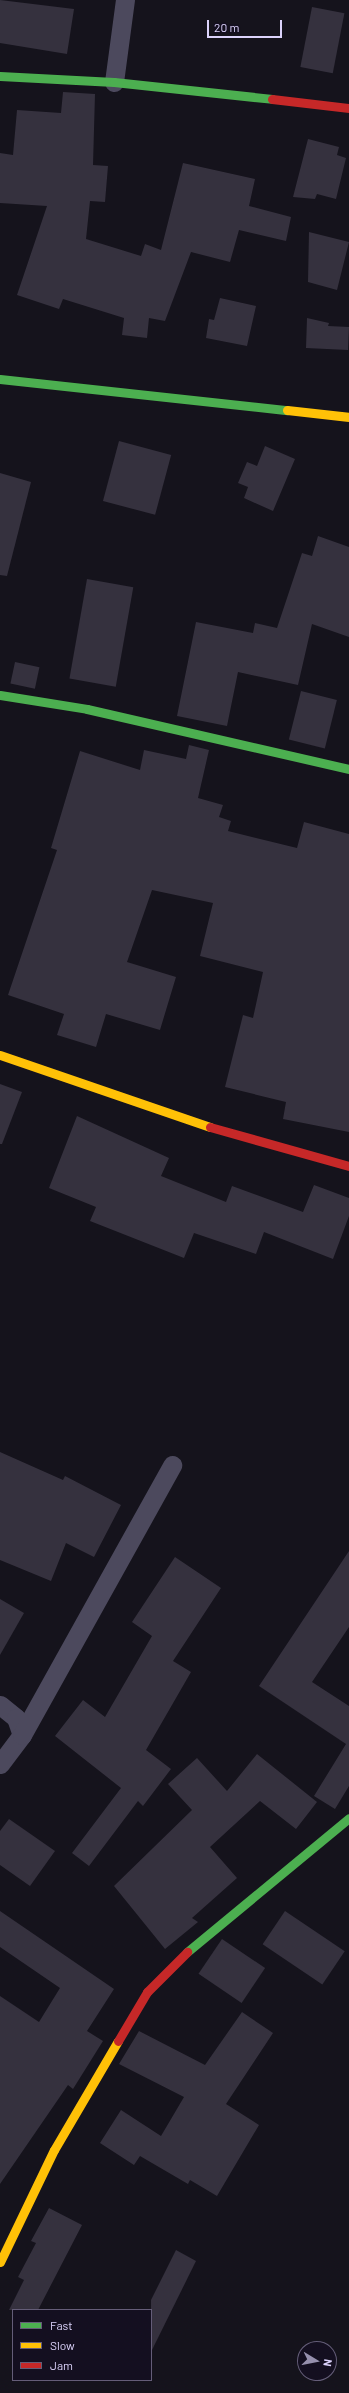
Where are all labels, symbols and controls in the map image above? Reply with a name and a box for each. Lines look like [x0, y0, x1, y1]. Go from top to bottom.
scale bar [209, 12, 284, 38]
text: 20 m [214, 20, 240, 34]
legend [12, 2309, 152, 2381]
text: Fast [50, 2318, 73, 2332]
text: Slow [50, 2338, 75, 2352]
north arrow [297, 2341, 337, 2381]
text: Jam [50, 2358, 73, 2372]
text: N [321, 2358, 335, 2368]

